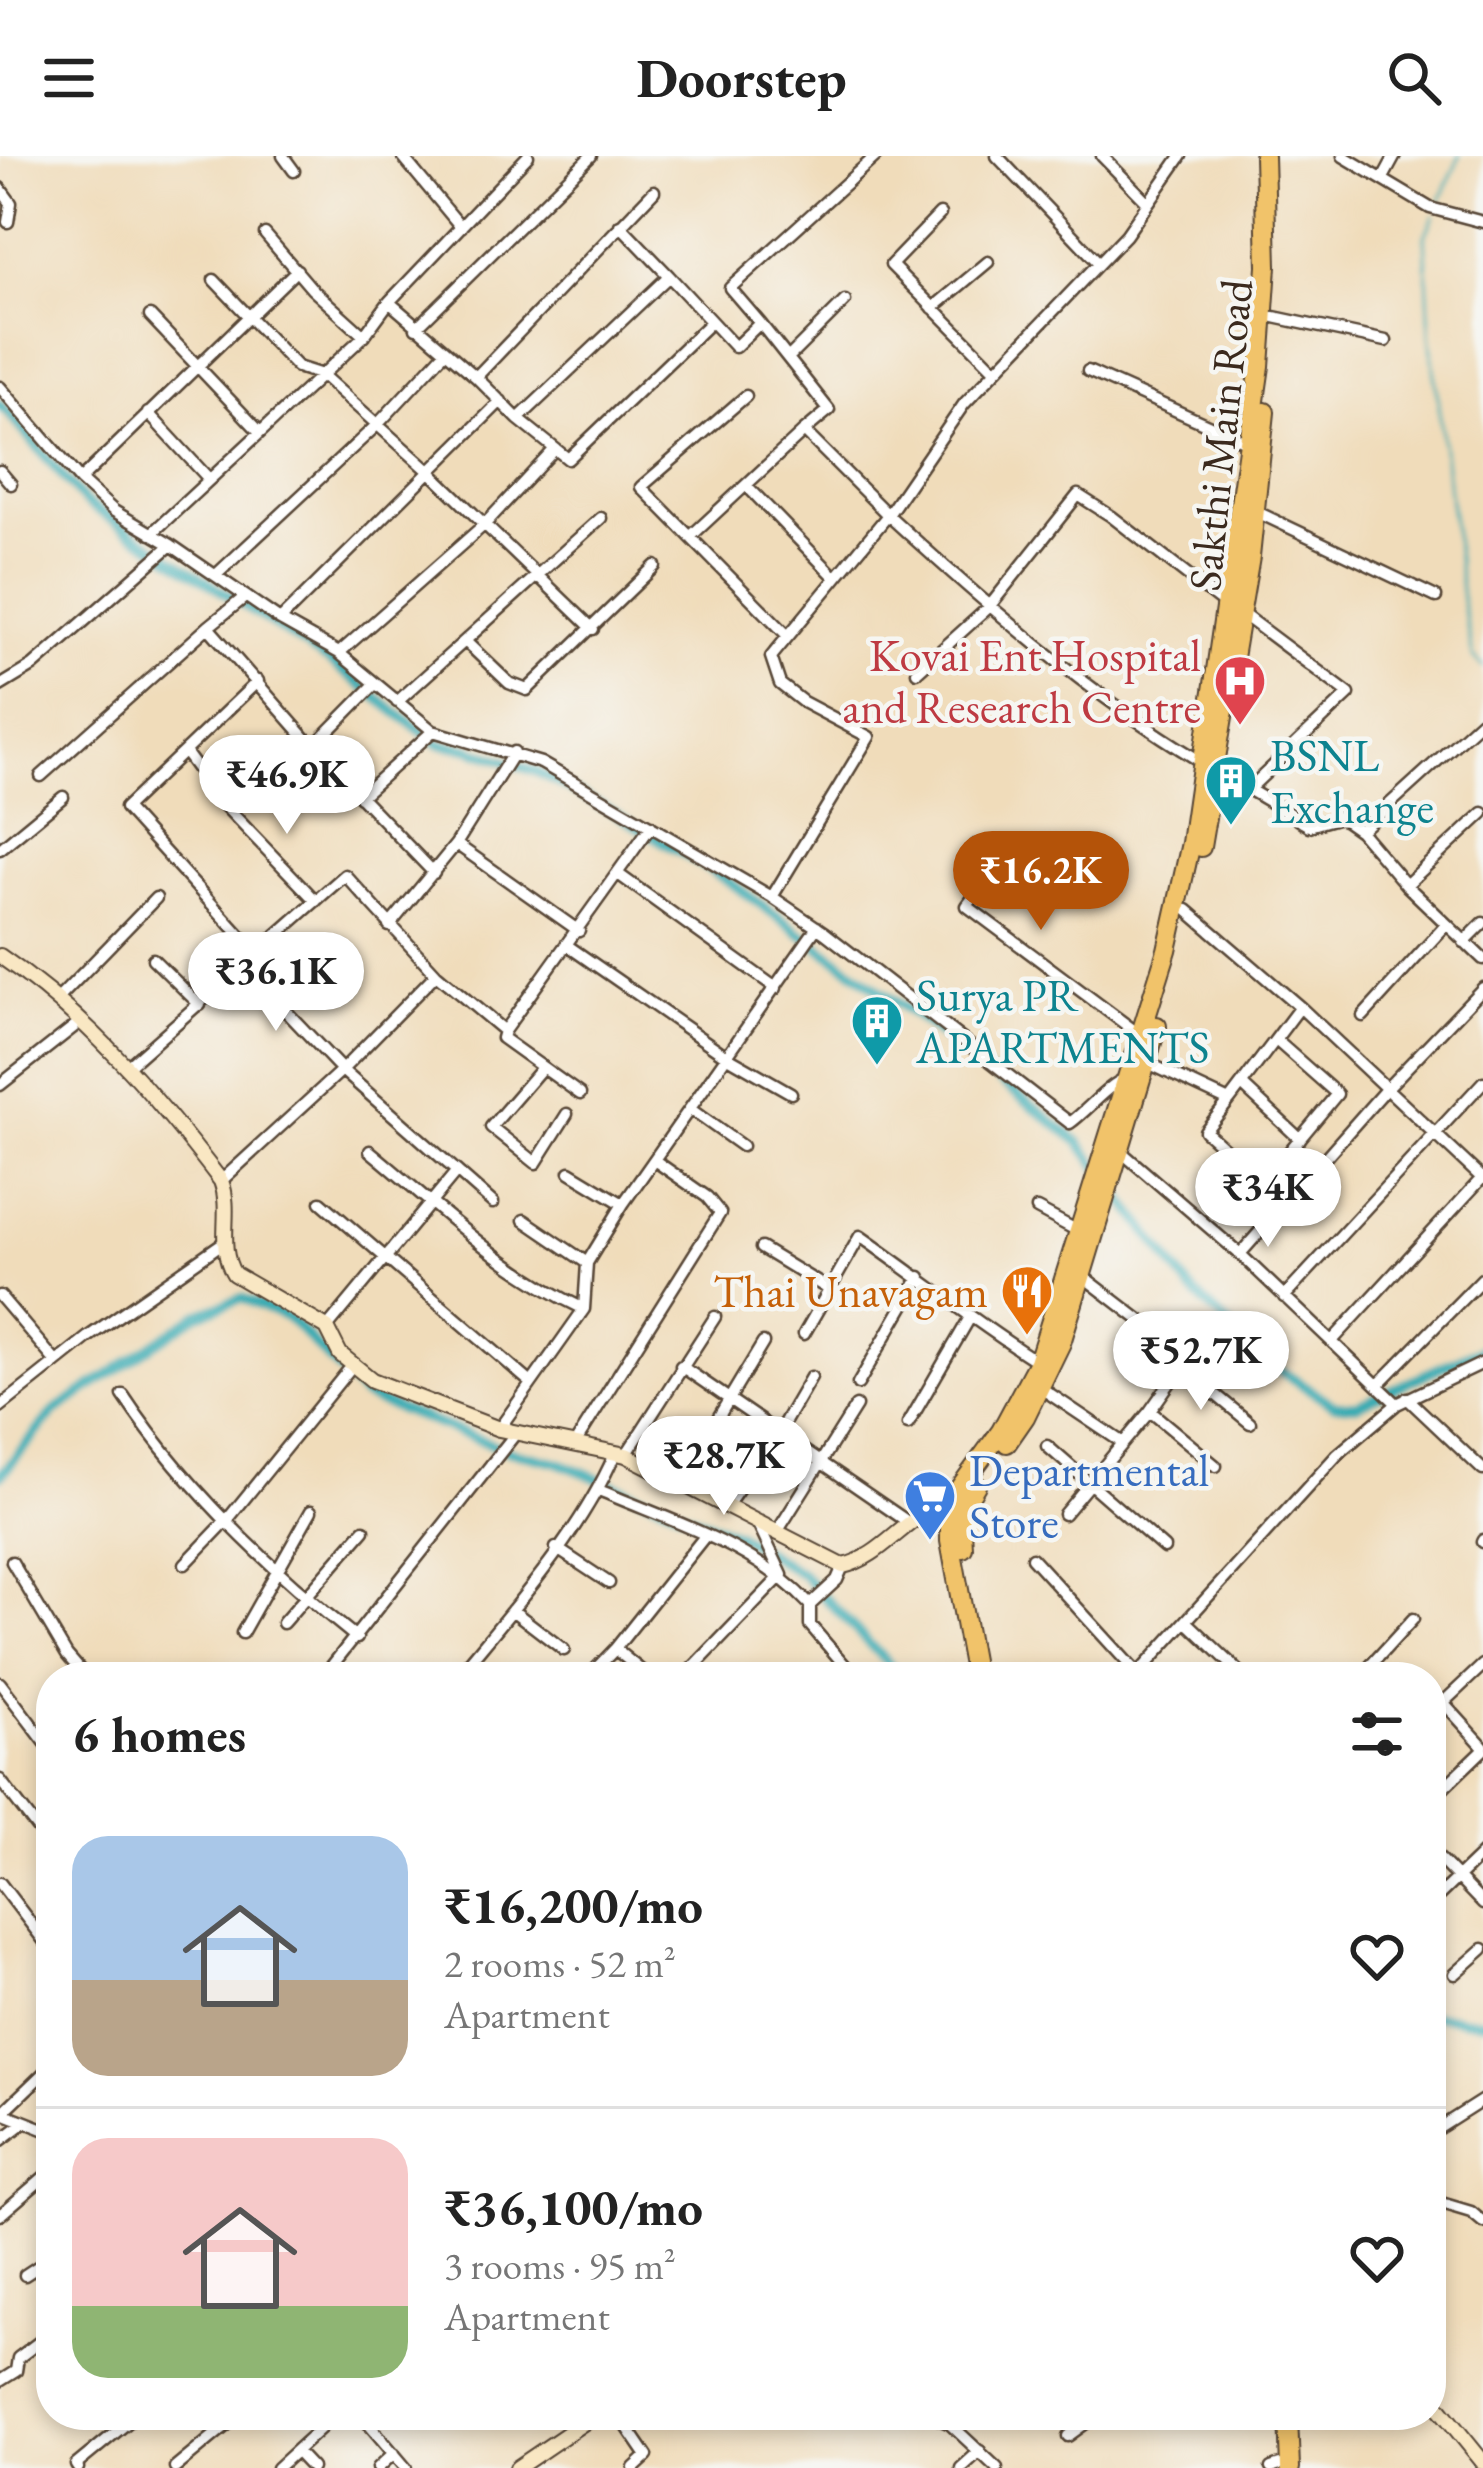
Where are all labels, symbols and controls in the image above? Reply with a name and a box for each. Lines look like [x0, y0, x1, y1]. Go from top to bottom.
text: Doorstep [636, 43, 847, 113]
icon: menu [36, 45, 102, 111]
icon: search [1381, 45, 1447, 111]
street label: Sakthi Main Road [1175, 276, 1265, 594]
place label: Kovai Ent Hospital and Research Centre [842, 626, 1201, 736]
hospital icon: Kovai Ent Hospital and Research Centre [1212, 653, 1268, 727]
place label: BSNL Exchange [1270, 726, 1434, 836]
pin: ₹46.9K [189, 735, 385, 837]
text: ₹46.9K [226, 748, 348, 799]
building icon: BSNL Exchange [1203, 753, 1259, 827]
pin: ₹16.2K [943, 831, 1139, 933]
text: ₹16.2K [980, 844, 1102, 895]
pin: ₹36.1K [178, 932, 374, 1034]
text: ₹36.1K [215, 945, 337, 996]
place label: Surya PR APARTMENTS [915, 966, 1209, 1076]
building icon: Surya PR APARTMENTS [849, 993, 905, 1067]
pin: ₹34K [1197, 1148, 1339, 1250]
text: ₹34K [1222, 1161, 1314, 1212]
place label: Thai Unavagam [713, 1262, 988, 1320]
restaurant icon: Thai Unavagam [999, 1263, 1055, 1337]
pin: ₹52.7K [1103, 1311, 1299, 1413]
text: ₹52.7K [1140, 1324, 1262, 1375]
pin: ₹28.7K [626, 1416, 822, 1518]
text: ₹28.7K [663, 1429, 785, 1480]
place label: Departmental Store [969, 1441, 1209, 1551]
supermarket icon: Departmental Store [902, 1468, 958, 1542]
text: 6 homes [72, 1701, 246, 1767]
icon: filters [1344, 1701, 1410, 1767]
text: ₹16,200/mo [444, 1872, 703, 1938]
icon: home [168, 1884, 312, 2028]
icon: heart [1344, 1923, 1410, 1989]
text: 2 rooms · 52 m² [444, 1938, 676, 1989]
text: Apartment [444, 1989, 610, 2040]
text: ₹36,100/mo [444, 2174, 703, 2240]
icon: home [168, 2186, 312, 2330]
icon: heart [1344, 2225, 1410, 2291]
text: 3 rooms · 95 m² [444, 2240, 676, 2291]
text: Apartment [444, 2291, 610, 2342]

